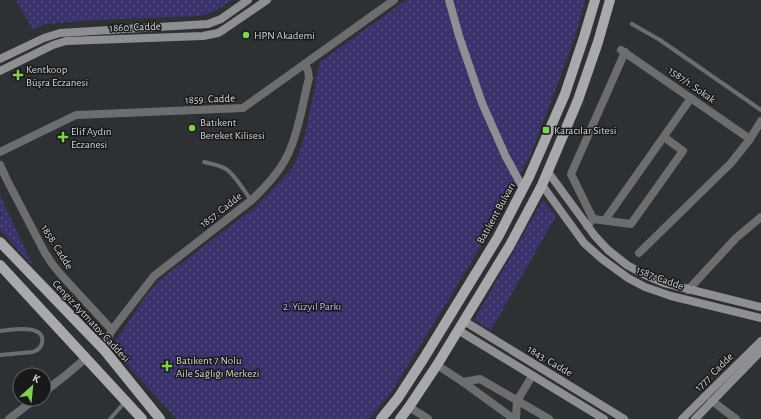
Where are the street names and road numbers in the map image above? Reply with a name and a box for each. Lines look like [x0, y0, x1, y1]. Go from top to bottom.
street label: 1860. Cadde [109, 21, 161, 33]
street label: 1587/1. Sokak [666, 65, 718, 105]
street label: 1859. Cadde [185, 93, 235, 105]
street label: Batıkent Bulvarı [475, 181, 517, 245]
street label: 1857. Cadde [198, 190, 244, 230]
street label: 1858. Cadde [39, 223, 75, 271]
street label: 1587. Cadde [635, 264, 685, 292]
street label: Cengiz Aytmatov Caddesi [50, 278, 132, 364]
street label: 1843. Cadde [526, 343, 574, 379]
street label: 1777. Cadde [693, 351, 735, 393]

